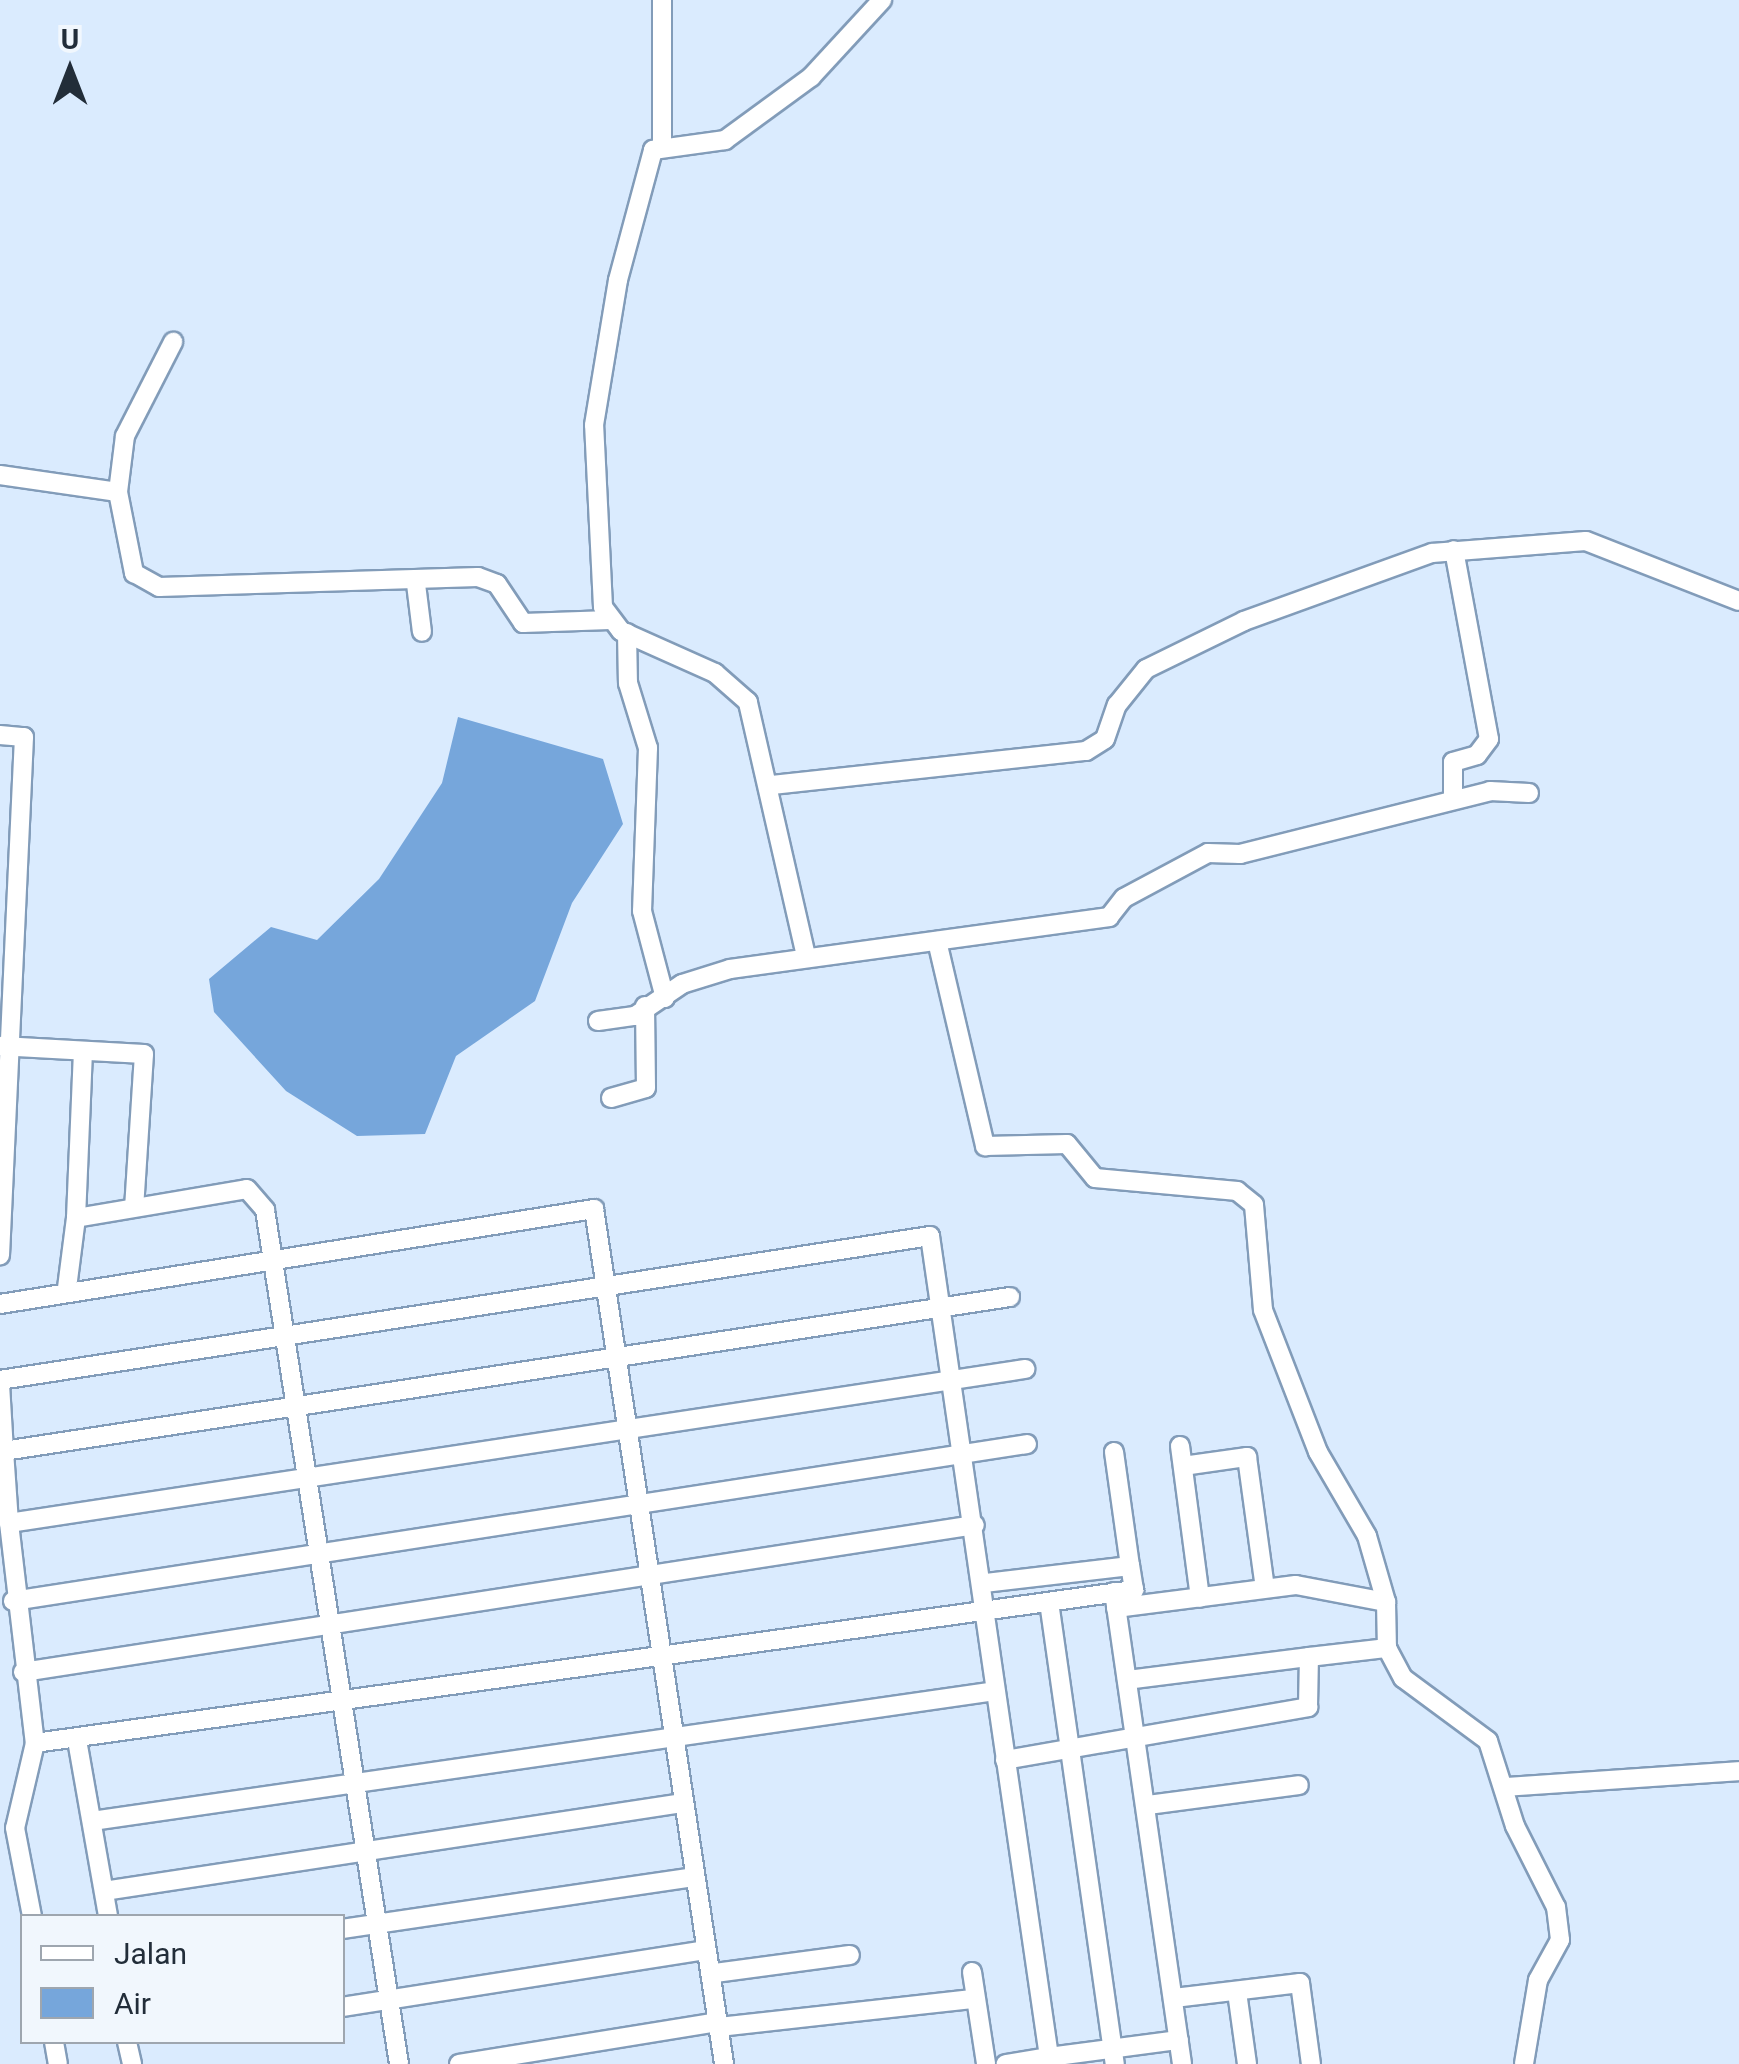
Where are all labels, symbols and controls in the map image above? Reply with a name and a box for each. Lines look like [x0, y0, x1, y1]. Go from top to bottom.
north arrow [20, 20, 120, 120]
text: U [61, 23, 79, 56]
legend [20, 1914, 345, 2044]
text: Jalan [114, 1936, 187, 1971]
text: Air [114, 1986, 151, 2021]

